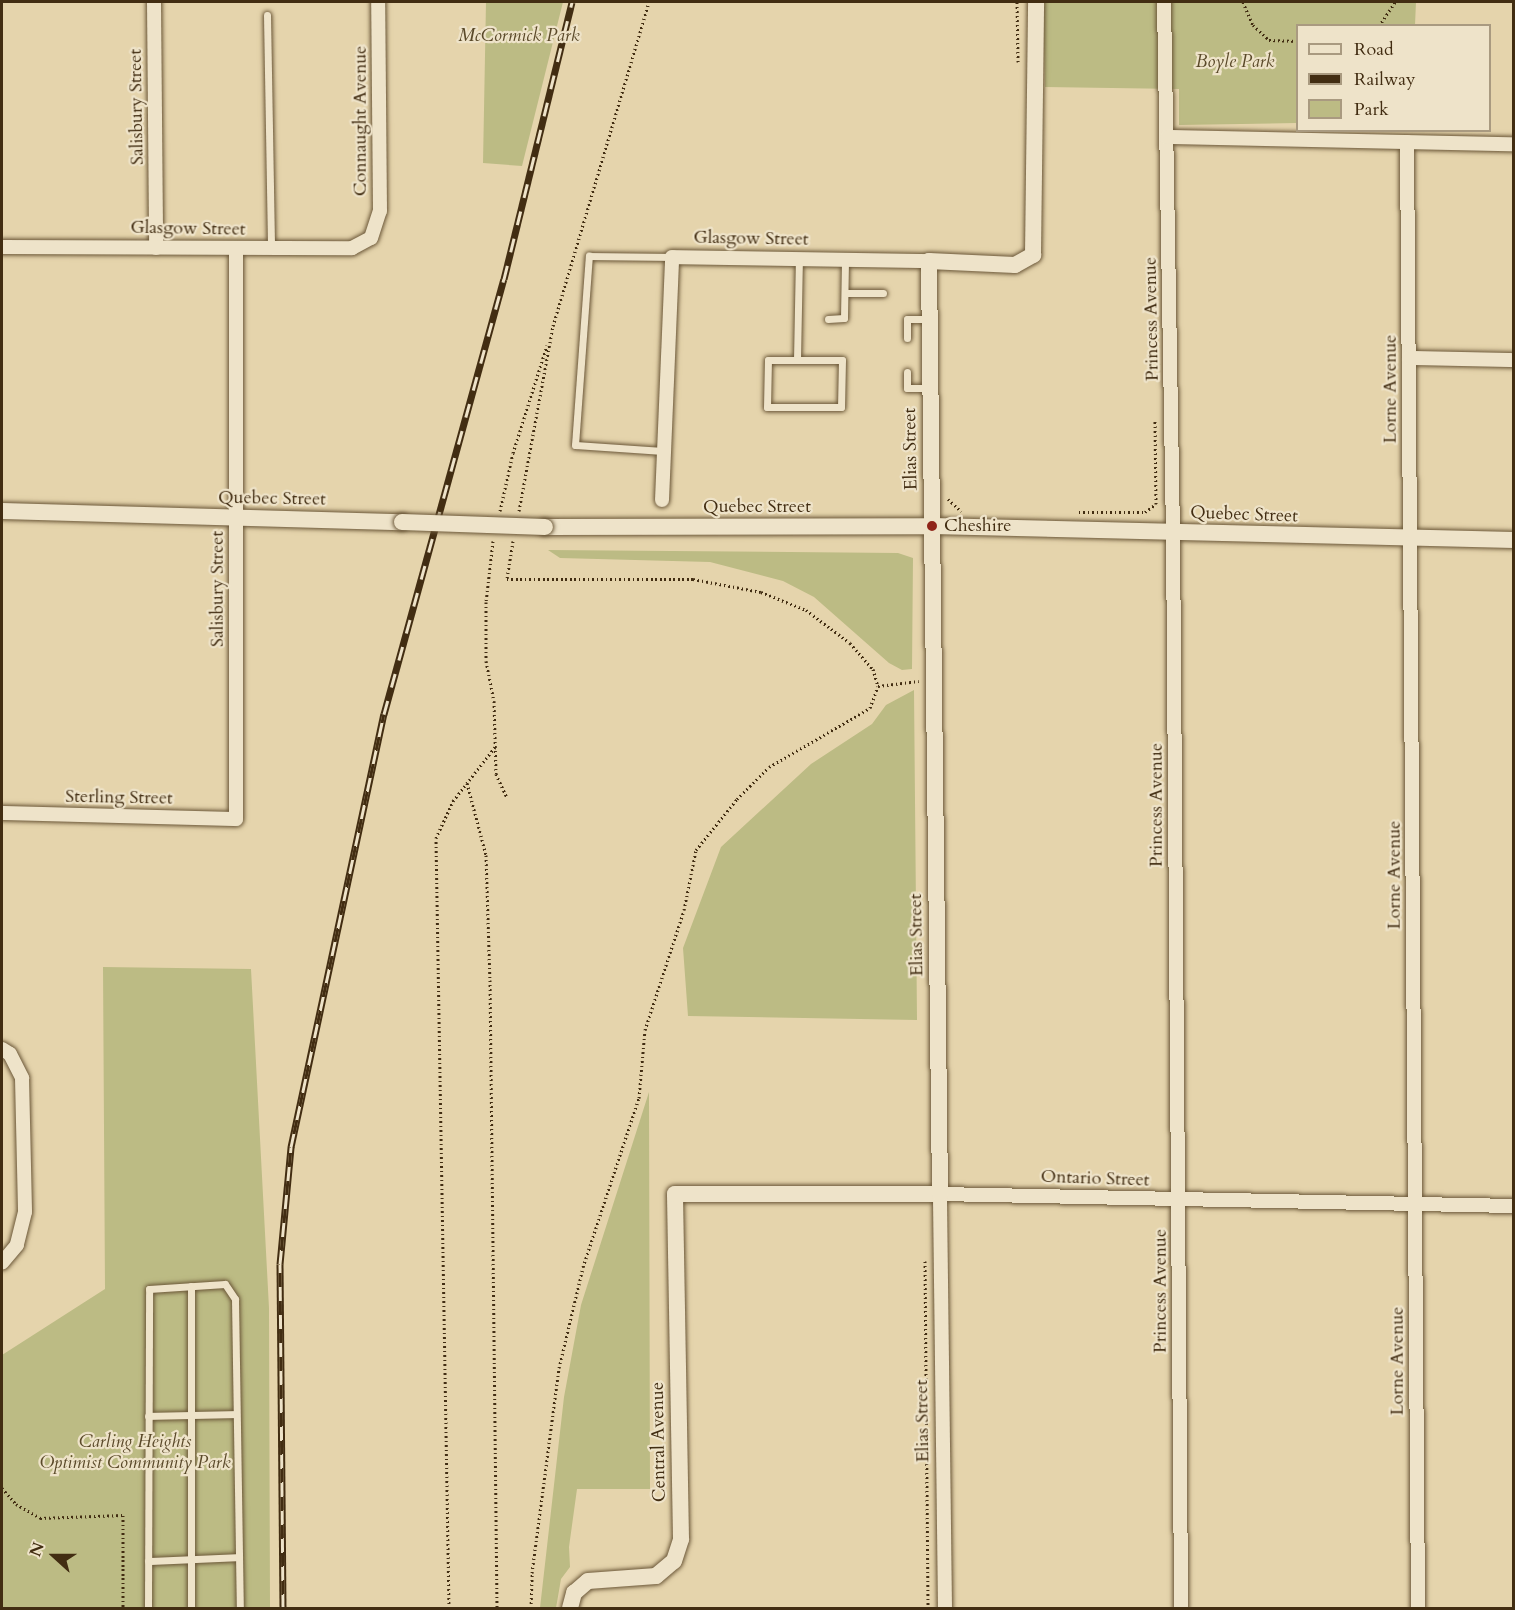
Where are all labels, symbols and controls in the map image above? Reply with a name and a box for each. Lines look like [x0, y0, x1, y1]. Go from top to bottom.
legend [1296, 24, 1491, 132]
park label: McCormick Park [458, 25, 580, 47]
text: Road [1354, 37, 1394, 62]
street label: Connaught Avenue [350, 46, 372, 196]
street label: Salisbury Street [125, 49, 149, 165]
park label: Boyle Park [1195, 51, 1275, 73]
text: Railway [1354, 67, 1416, 92]
text: Park [1354, 97, 1389, 122]
street label: Glasgow Street [130, 217, 246, 241]
street label: Glasgow Street [693, 227, 809, 251]
street label: Princess Avenue [1140, 257, 1164, 381]
street label: Lorne Avenue [1380, 335, 1402, 443]
street label: Elias Street [899, 407, 923, 491]
street label: Quebec Street [218, 487, 326, 511]
street label: Quebec Street [703, 496, 811, 518]
street label: Quebec Street [1190, 502, 1298, 528]
place label: Cheshire [944, 515, 1012, 537]
marker: Cheshire [925, 519, 939, 533]
street label: Salisbury Street [207, 531, 229, 647]
street label: Princess Avenue [1146, 743, 1168, 867]
street label: Sterling Street [65, 786, 173, 810]
street label: Lorne Avenue [1384, 821, 1406, 929]
street label: Elias Street [905, 893, 929, 977]
street label: Ontario Street [1040, 1166, 1150, 1192]
street label: Princess Avenue [1150, 1229, 1172, 1353]
street label: Lorne Avenue [1387, 1307, 1409, 1415]
street label: Elias Street [911, 1379, 935, 1463]
street label: Central Avenue [647, 1382, 671, 1502]
park label: Carling Heights Optimist Community Park [39, 1432, 231, 1474]
north arrow [24, 1526, 84, 1586]
text: N [24, 1539, 50, 1560]

